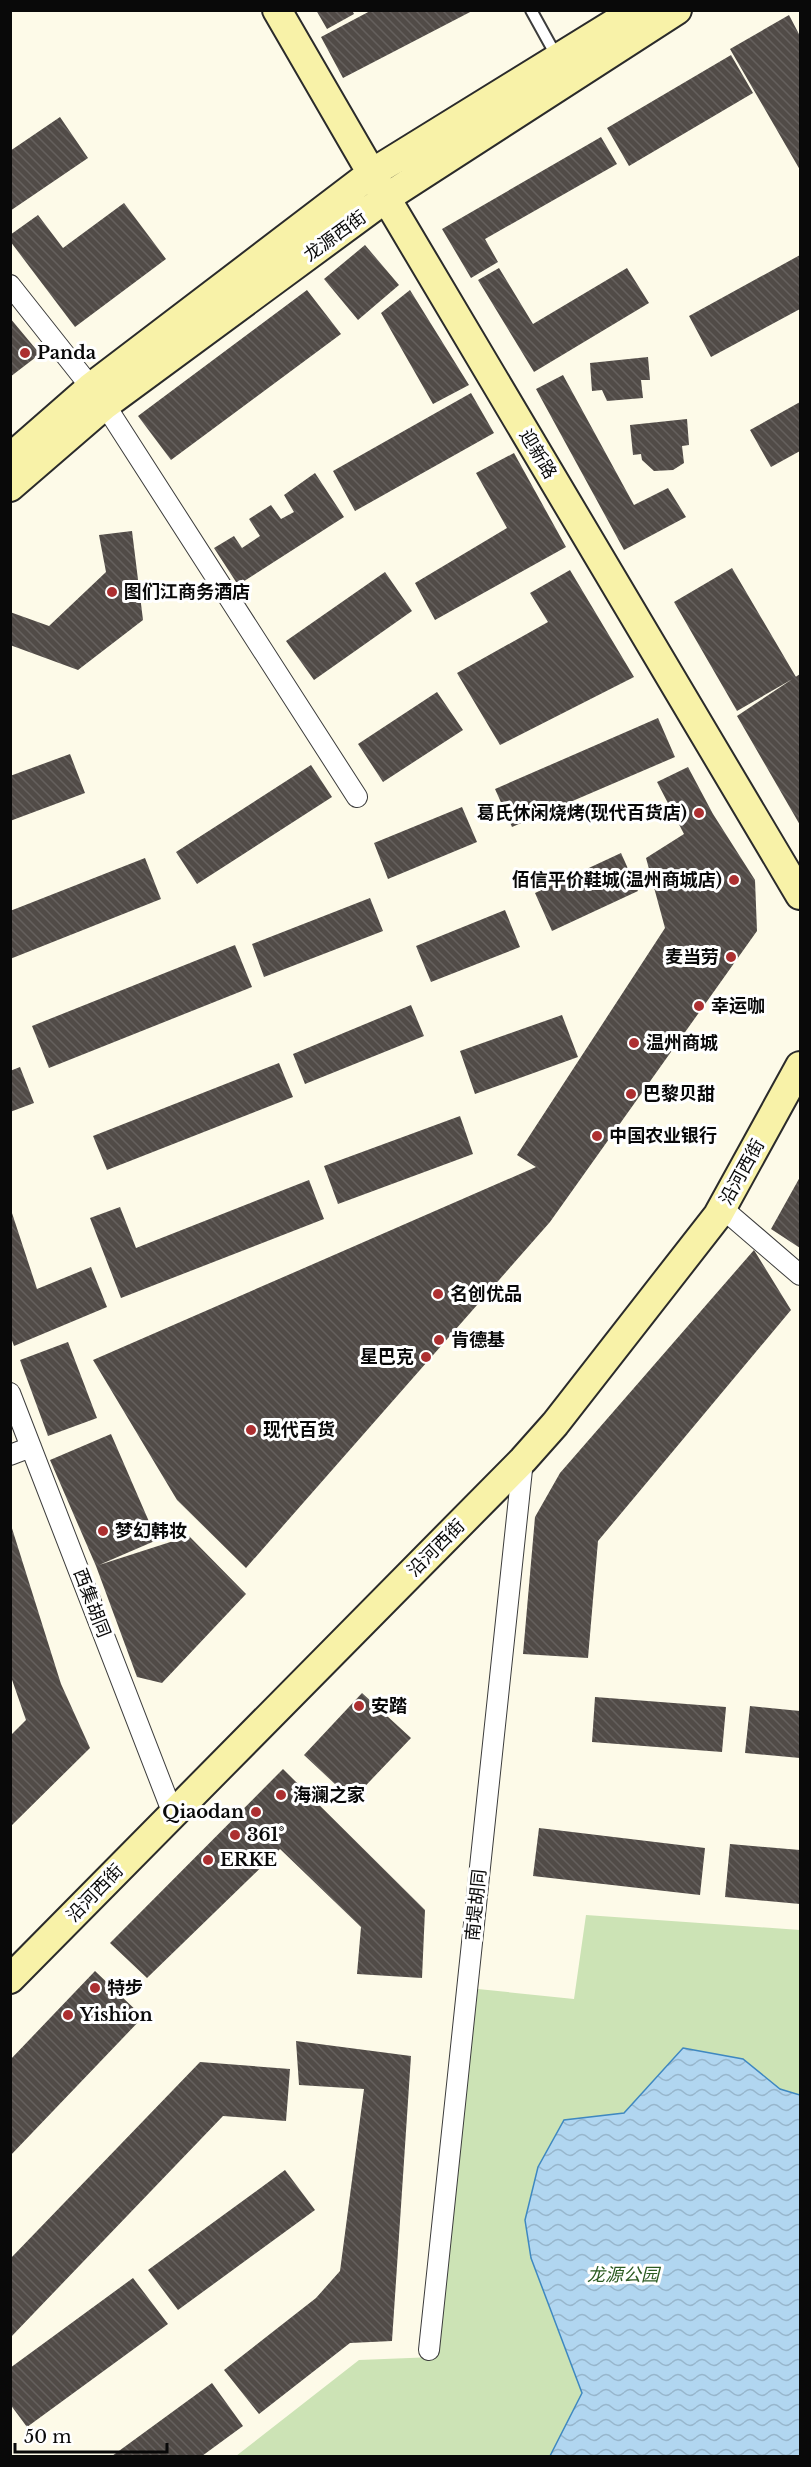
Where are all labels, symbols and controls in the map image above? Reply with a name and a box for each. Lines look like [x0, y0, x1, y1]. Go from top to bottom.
street label: 龙源西街 [299, 206, 371, 266]
place label: Panda [37, 342, 97, 364]
marker: Panda [18, 346, 32, 360]
street label: 迎新路 [515, 425, 561, 483]
place label: 图们江商务酒店 [124, 581, 250, 603]
marker: 图们江商务酒店 [105, 585, 119, 599]
place label: 葛氏休闲烧烤(现代百货店) [477, 802, 687, 824]
marker: 葛氏休闲烧烤(现代百货店) [692, 806, 706, 820]
place label: 佰信平价鞋城(温州商城店) [512, 869, 722, 891]
marker: 佰信平价鞋城(温州商城店) [727, 873, 741, 887]
place label: 麦当劳 [665, 946, 719, 968]
marker: 麦当劳 [724, 950, 738, 964]
place label: 幸运咖 [711, 995, 765, 1017]
marker: 幸运咖 [692, 999, 706, 1013]
place label: 温州商城 [646, 1032, 718, 1054]
marker: 温州商城 [627, 1036, 641, 1050]
place label: 巴黎贝甜 [643, 1083, 715, 1105]
marker: 巴黎贝甜 [624, 1087, 638, 1101]
place label: 中国农业银行 [609, 1125, 717, 1147]
marker: 中国农业银行 [590, 1129, 604, 1143]
street label: 沿河西街 [715, 1135, 769, 1209]
place label: 名创优品 [450, 1283, 522, 1305]
marker: 名创优品 [431, 1287, 445, 1301]
place label: 肯德基 [451, 1329, 505, 1351]
marker: 肯德基 [432, 1333, 446, 1347]
place label: 星巴克 [360, 1346, 414, 1368]
marker: 星巴克 [419, 1350, 433, 1364]
place label: 现代百货 [263, 1419, 335, 1441]
marker: 现代百货 [244, 1423, 258, 1437]
street label: 沿河西街 [403, 1515, 469, 1581]
place label: 梦幻韩妆 [115, 1520, 187, 1542]
marker: 梦幻韩妆 [96, 1524, 110, 1538]
street label: 西集胡同 [69, 1565, 115, 1641]
place label: 安踏 [371, 1695, 407, 1717]
marker: 安踏 [352, 1699, 366, 1713]
place label: 海澜之家 [293, 1784, 365, 1806]
marker: 海澜之家 [274, 1788, 288, 1802]
place label: Qiaodan [162, 1801, 244, 1823]
marker: Qiaodan [249, 1805, 263, 1819]
place label: 361° [247, 1824, 284, 1846]
marker: 361° [228, 1828, 242, 1842]
place label: ERKE [220, 1849, 277, 1871]
marker: ERKE [201, 1853, 215, 1867]
street label: 沿河西街 [62, 1859, 128, 1927]
street label: 南堤胡同 [461, 1868, 491, 1942]
place label: 特步 [107, 1977, 143, 1999]
marker: 特步 [88, 1981, 102, 1995]
place label: Yishion [79, 2004, 153, 2026]
marker: Yishion [61, 2008, 75, 2022]
park label: 龙源公园 [587, 2264, 662, 2286]
scale bar [15, 2416, 166, 2454]
text: 50 m [24, 2426, 72, 2448]

